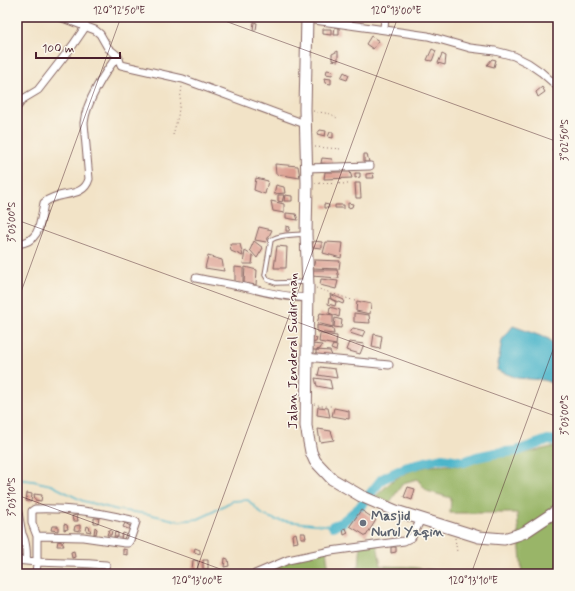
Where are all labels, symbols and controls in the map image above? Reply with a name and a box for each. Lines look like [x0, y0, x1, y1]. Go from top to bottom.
text: 120°12'50"E [93, 4, 145, 18]
text: 120°13'00"E [371, 4, 422, 18]
scale bar [36, 34, 120, 60]
text: 100 m [42, 41, 74, 57]
text: 3°02'50"S [558, 119, 572, 161]
text: 3°03'00"S [5, 201, 19, 242]
street label: Jalan Jenderal Sudirman [284, 273, 302, 429]
text: 3°03'00"S [558, 394, 572, 435]
text: 3°03'10"S [5, 477, 19, 517]
place label: Masjid Nurul Yaqin [371, 507, 445, 541]
marker: Masjid Nurul Yaqin [358, 518, 368, 528]
text: 120°13'00"E [172, 574, 223, 588]
text: 120°13'10"E [448, 574, 498, 588]

